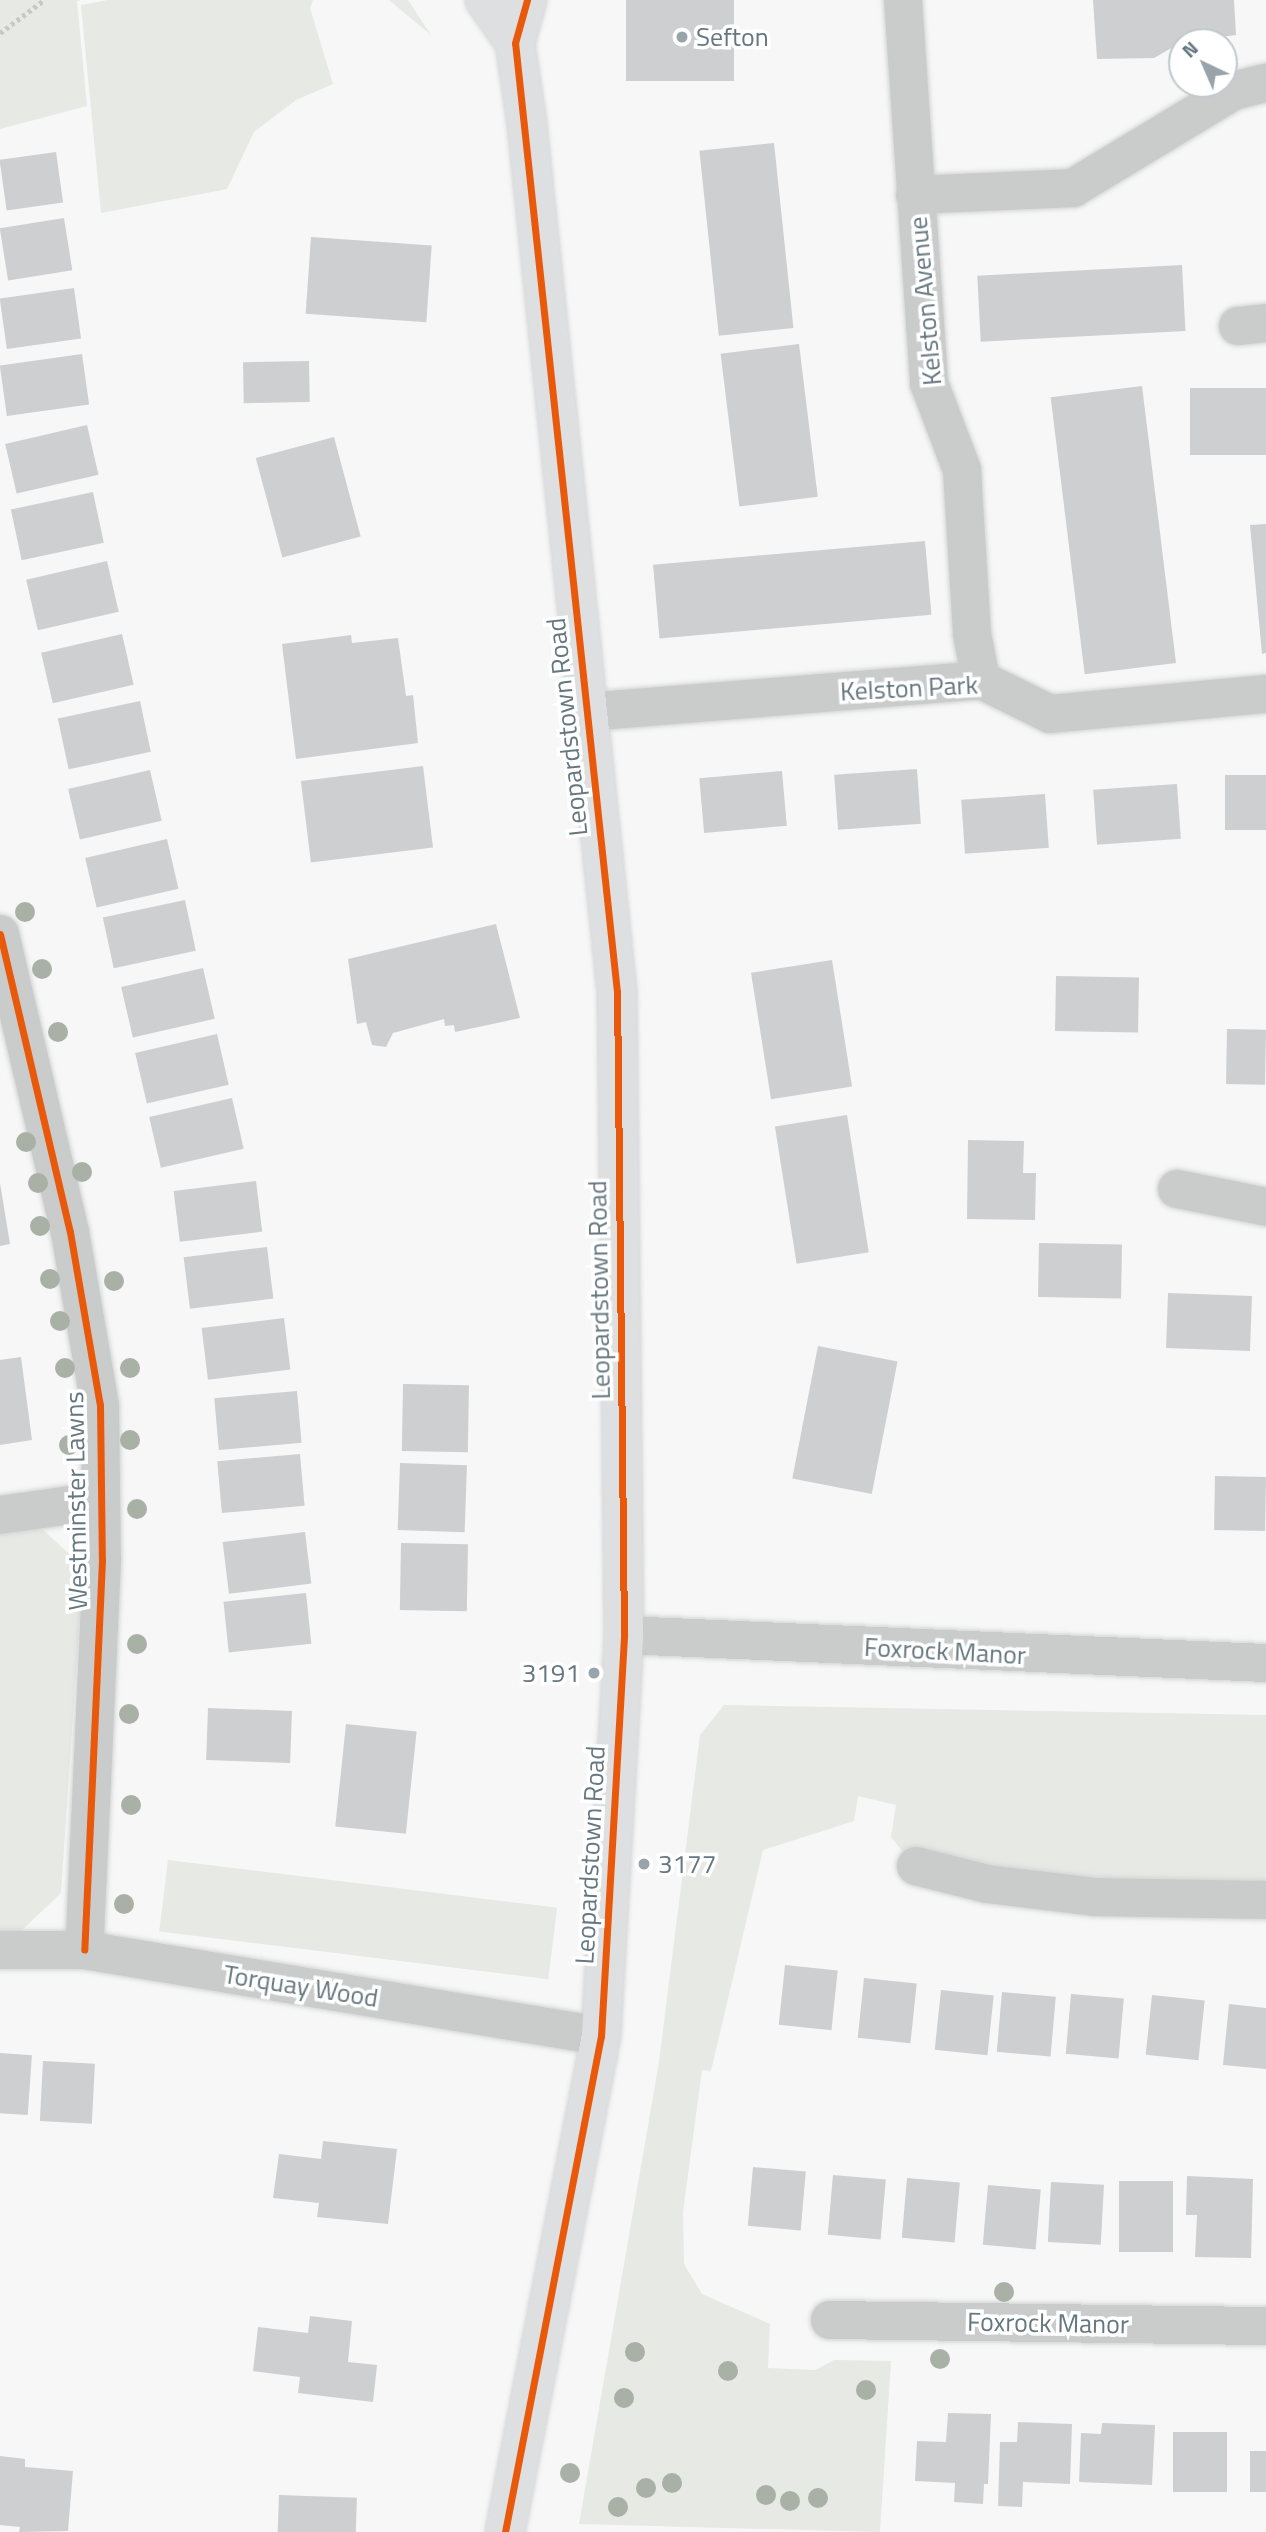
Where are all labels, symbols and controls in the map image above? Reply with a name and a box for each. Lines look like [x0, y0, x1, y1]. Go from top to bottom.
place label: Sefton [696, 21, 769, 53]
north arrow [1168, 28, 1238, 98]
marker: Sefton [674, 29, 690, 45]
text: N [1175, 34, 1204, 64]
street label: Kelston Avenue [902, 215, 948, 387]
street label: Leopardstown Road [540, 617, 594, 837]
street label: Kelston Park [839, 669, 979, 707]
street label: Leopardstown Road [581, 1180, 617, 1400]
street label: Westminster Lawns [58, 1391, 94, 1611]
street label: Foxrock Manor [863, 1631, 1027, 1671]
place label: 3191 [522, 1657, 580, 1689]
marker: 3191 [586, 1665, 602, 1681]
street label: Leopardstown Road [569, 1745, 611, 1965]
place label: 3177 [658, 1848, 716, 1880]
marker: 3177 [636, 1856, 652, 1872]
street label: Torquay Wood [221, 1958, 381, 2014]
street label: Foxrock Manor [967, 2306, 1129, 2340]

